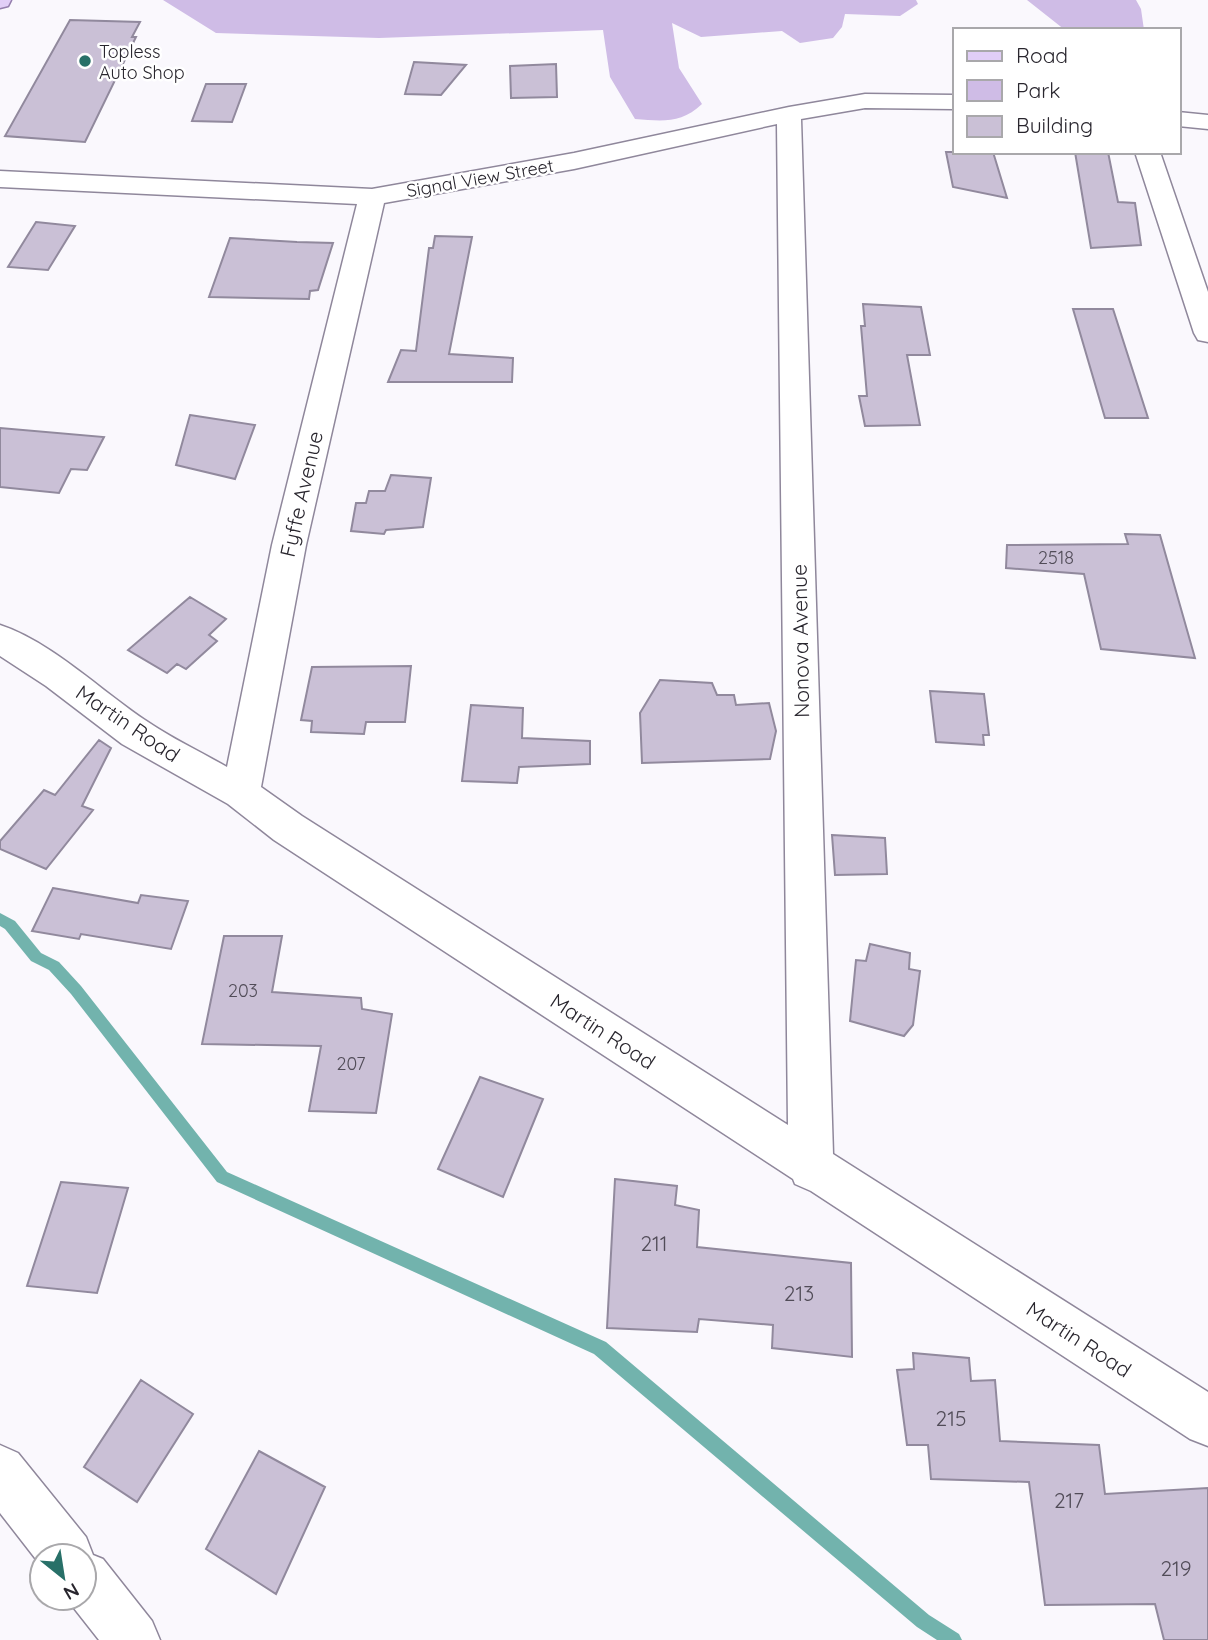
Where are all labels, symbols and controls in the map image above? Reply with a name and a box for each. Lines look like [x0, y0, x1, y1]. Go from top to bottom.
legend [953, 28, 1180, 154]
place label: Topless Auto Shop [99, 40, 185, 84]
text: Road [1016, 42, 1068, 68]
marker: Topless Auto Shop [77, 53, 93, 69]
text: Park [1016, 77, 1060, 103]
text: Building [1016, 112, 1093, 138]
street label: Signal View Street [405, 154, 555, 202]
street label: Fyffe Avenue [274, 429, 328, 559]
house number: 2518 [1038, 546, 1074, 569]
street label: Nonova Avenue [786, 564, 814, 718]
street label: Martin Road [71, 679, 185, 767]
house number: 203 [228, 979, 258, 1002]
street label: Martin Road [546, 987, 660, 1075]
house number: 207 [337, 1052, 365, 1075]
house number: 211 [640, 1230, 668, 1256]
house number: 213 [784, 1280, 814, 1306]
street label: Martin Road [1022, 1295, 1136, 1383]
house number: 215 [936, 1405, 966, 1431]
house number: 217 [1054, 1487, 1084, 1513]
north arrow [28, 1542, 98, 1612]
house number: 219 [1160, 1555, 1192, 1581]
text: N [59, 1578, 84, 1606]

